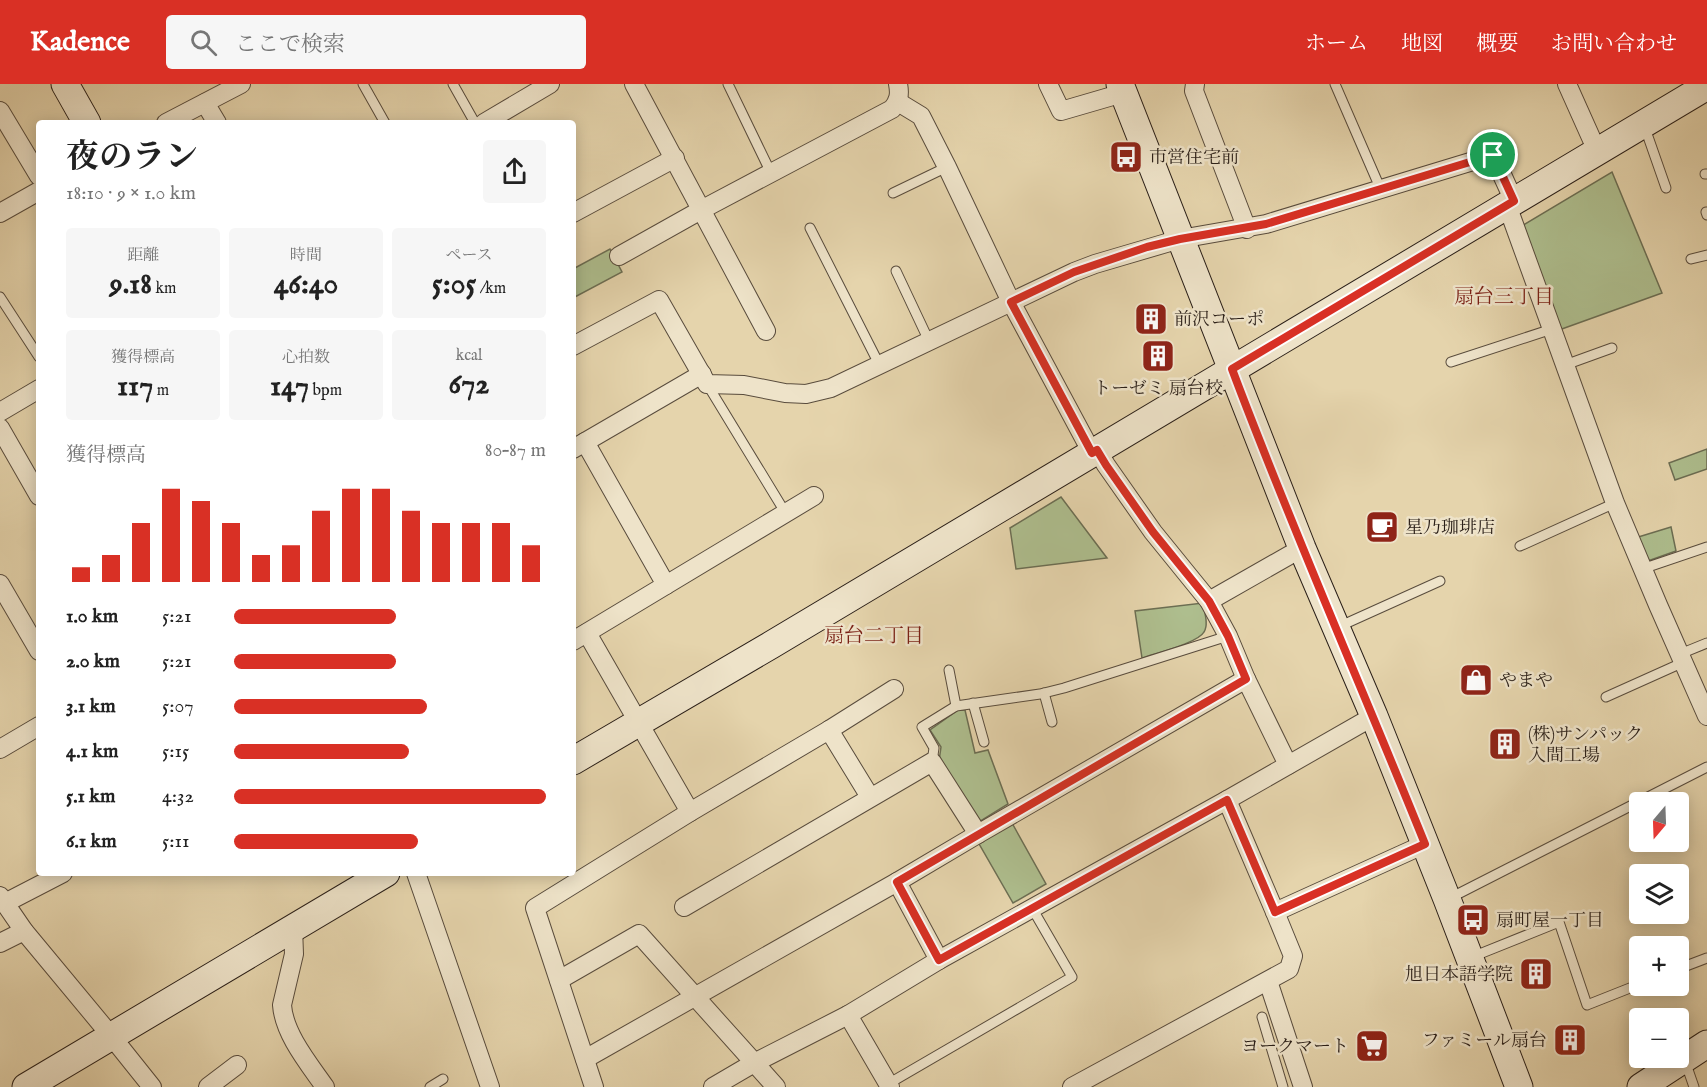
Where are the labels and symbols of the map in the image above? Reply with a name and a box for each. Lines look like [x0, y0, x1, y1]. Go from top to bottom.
pin [1467, 129, 1518, 180]
bus stop icon: 市営住宅前 [1108, 139, 1144, 175]
place label: 市営住宅前 [1149, 147, 1239, 170]
district label: 扇台三丁目 [1454, 285, 1554, 310]
building icon: 前沢コーポ [1133, 301, 1169, 337]
place label: 前沢コーポ [1174, 309, 1264, 332]
building icon: トーゼミ 扇台校 [1140, 338, 1176, 374]
place label: トーゼミ 扇台校 [1093, 378, 1223, 401]
cafe icon: 星乃珈琲店 [1364, 509, 1400, 545]
place label: 星乃珈琲店 [1405, 517, 1495, 540]
district label: 扇台二丁目 [824, 624, 924, 649]
shop icon: やまや [1458, 662, 1494, 698]
place label: やまや [1499, 670, 1553, 693]
place label: (株)サンパック 入間工場 [1528, 724, 1643, 768]
building icon: (株)サンパック 入間工場 [1487, 726, 1523, 762]
north arrow [1629, 792, 1689, 852]
bus stop icon: 扇町屋一丁目 [1455, 902, 1491, 938]
place label: 扇町屋一丁目 [1496, 910, 1604, 933]
building icon: 旭日本語学院 [1518, 956, 1554, 992]
place label: 旭日本語学院 [1405, 964, 1513, 987]
building icon: ファミール扇台 [1552, 1022, 1588, 1058]
supermarket icon: ヨークマート [1354, 1028, 1390, 1064]
place label: ファミール扇台 [1422, 1030, 1547, 1053]
place label: ヨークマート [1241, 1036, 1349, 1059]

